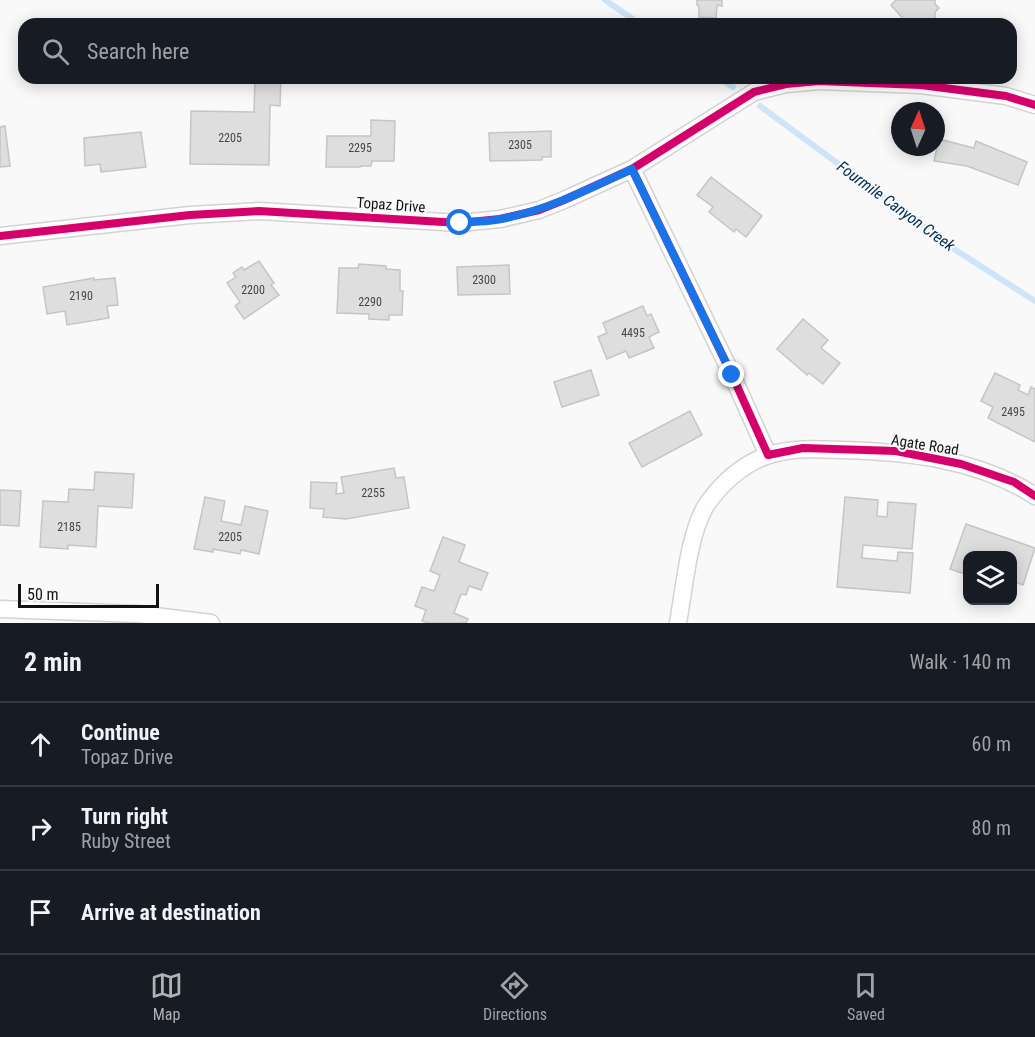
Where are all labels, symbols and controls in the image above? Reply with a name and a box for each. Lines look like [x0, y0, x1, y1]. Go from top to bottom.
search box [18, 18, 1017, 84]
icon: search [39, 35, 72, 68]
text: Search here [87, 39, 189, 64]
north arrow [891, 102, 945, 156]
house number: 2205 [218, 131, 242, 145]
house number: 2305 [508, 138, 532, 152]
house number: 2295 [348, 141, 372, 155]
water label: Fourmile Canyon Creek [833, 157, 959, 256]
street label: Topaz Drive [356, 194, 426, 216]
route start [446, 209, 472, 235]
house number: 2300 [472, 273, 496, 287]
house number: 2200 [241, 283, 265, 297]
house number: 2190 [69, 289, 93, 303]
house number: 2290 [358, 295, 382, 309]
house number: 4495 [621, 326, 645, 340]
route end [718, 361, 744, 387]
house number: 2495 [1001, 405, 1025, 419]
street label: Agate Road [890, 431, 960, 459]
house number: 2255 [361, 486, 385, 500]
house number: 2185 [57, 520, 81, 534]
house number: 2205 [218, 530, 242, 544]
map controls [963, 551, 1017, 605]
button: layers [963, 551, 1017, 605]
scale bar [18, 581, 159, 608]
text: 50 m [27, 585, 59, 604]
text: 2 min [24, 647, 82, 677]
text: Walk · 140 m [910, 650, 1011, 674]
text: Continue [81, 720, 160, 745]
icon: ahead [24, 728, 57, 761]
text: 60 m [972, 732, 1011, 756]
text: Topaz Drive [81, 745, 173, 769]
text: Turn right [81, 804, 168, 829]
icon: right [24, 812, 57, 845]
text: 80 m [972, 816, 1011, 840]
text: Ruby Street [81, 829, 171, 853]
icon: arrive [24, 896, 57, 929]
text: Arrive at destination [81, 900, 261, 925]
tab: Map [150, 969, 183, 1024]
tab: Directions [483, 969, 547, 1024]
tab: Saved [847, 969, 885, 1024]

